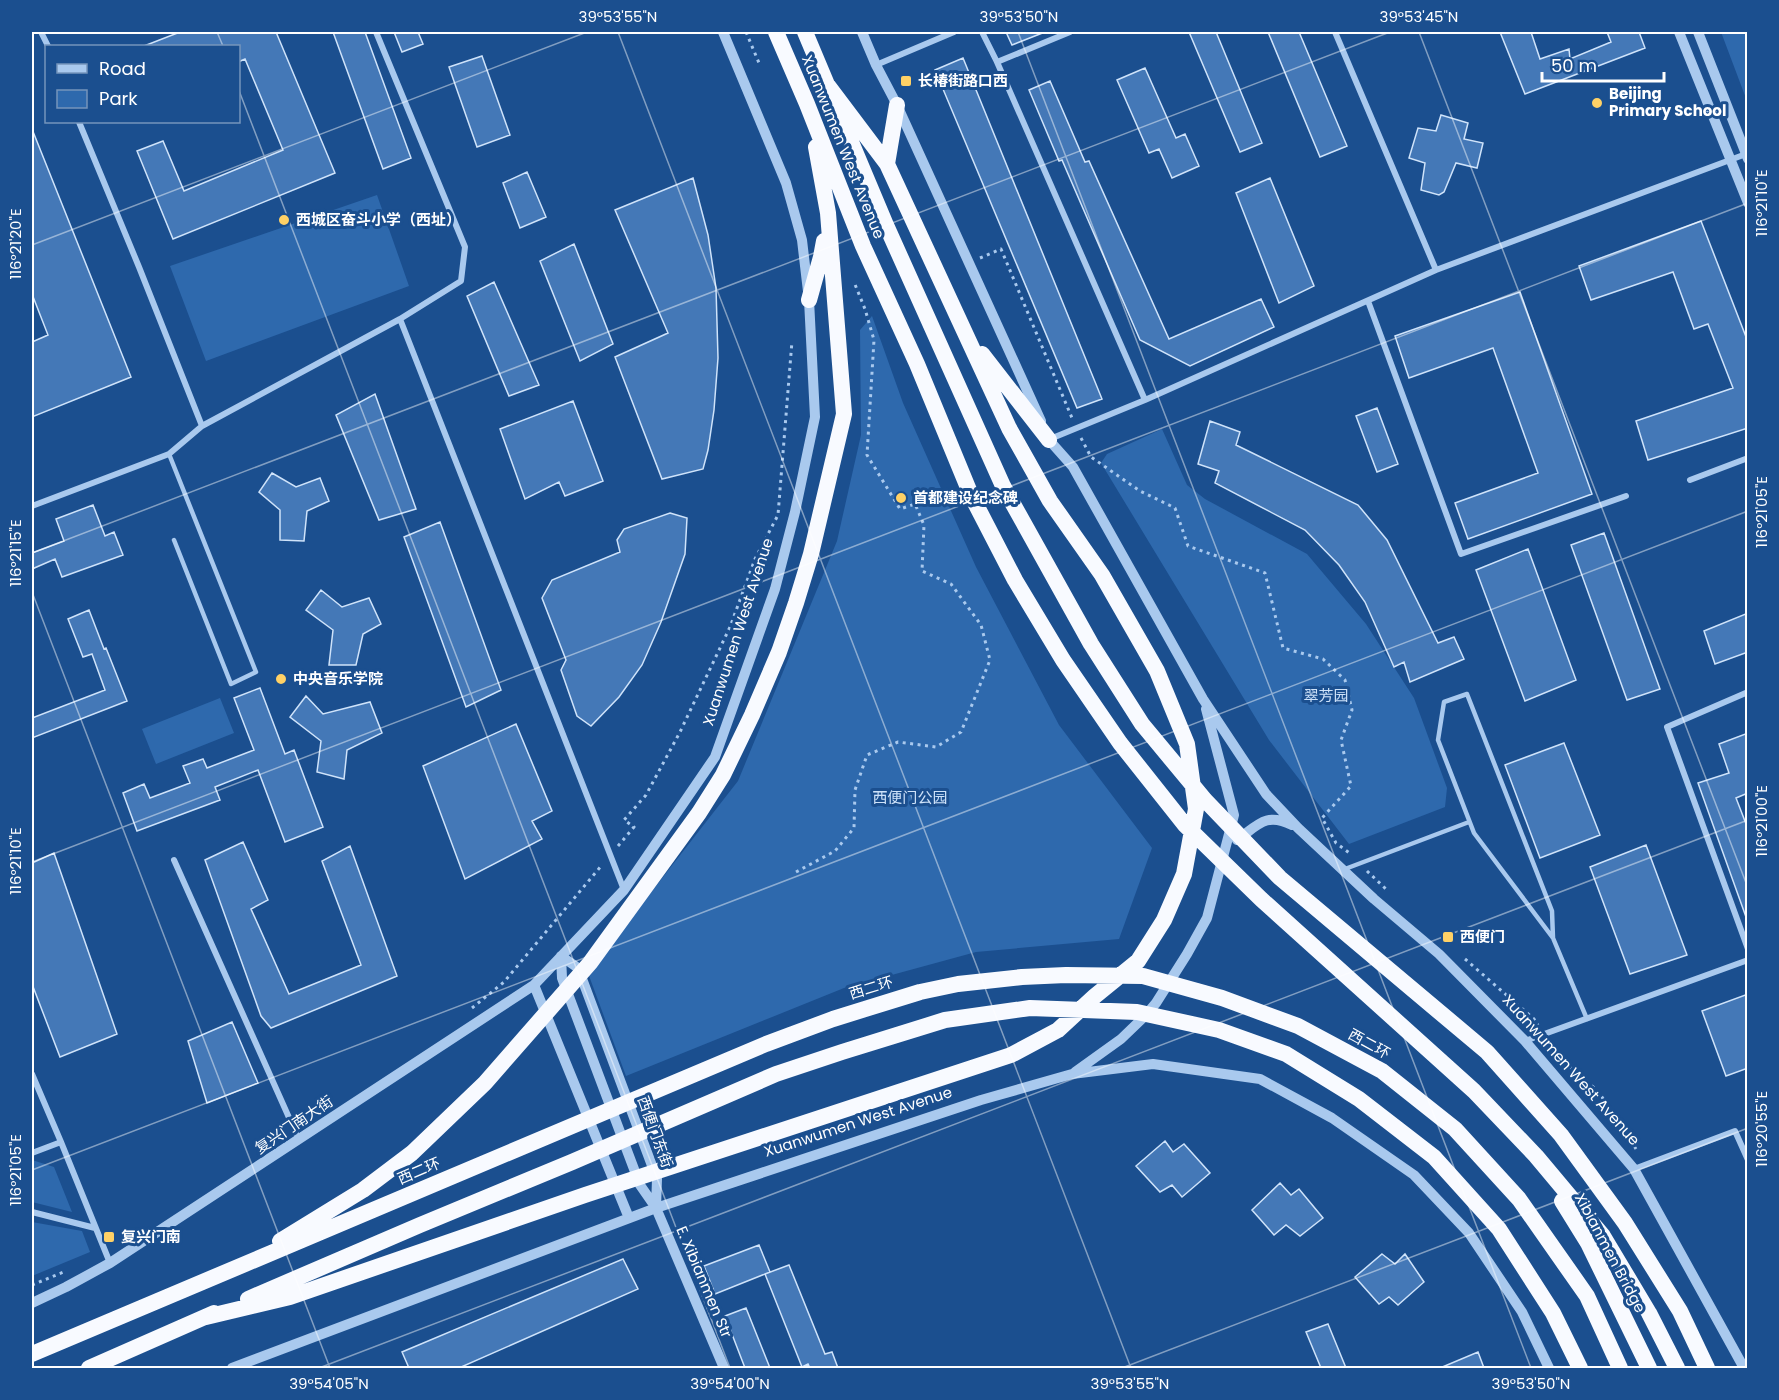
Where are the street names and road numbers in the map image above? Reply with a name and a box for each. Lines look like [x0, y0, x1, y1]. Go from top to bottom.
street label: Xuanwumen West Avenue [797, 52, 890, 242]
street label: Xuanwumen West Avenue [697, 535, 778, 729]
street label: 西二环 [846, 971, 895, 1004]
street label: Xuanwumen West Avenue [1498, 990, 1645, 1150]
street label: 西二环 [1344, 1023, 1394, 1064]
street label: Xuanwumen West Avenue [761, 1081, 955, 1162]
street label: 复兴门南大街 [251, 1091, 337, 1158]
street label: 西便门东街 [633, 1093, 678, 1171]
street label: 西二环 [394, 1152, 444, 1189]
street label: Xibianmen Bridge [1570, 1189, 1651, 1316]
street label: E. Xibianmen Str [671, 1223, 738, 1341]

